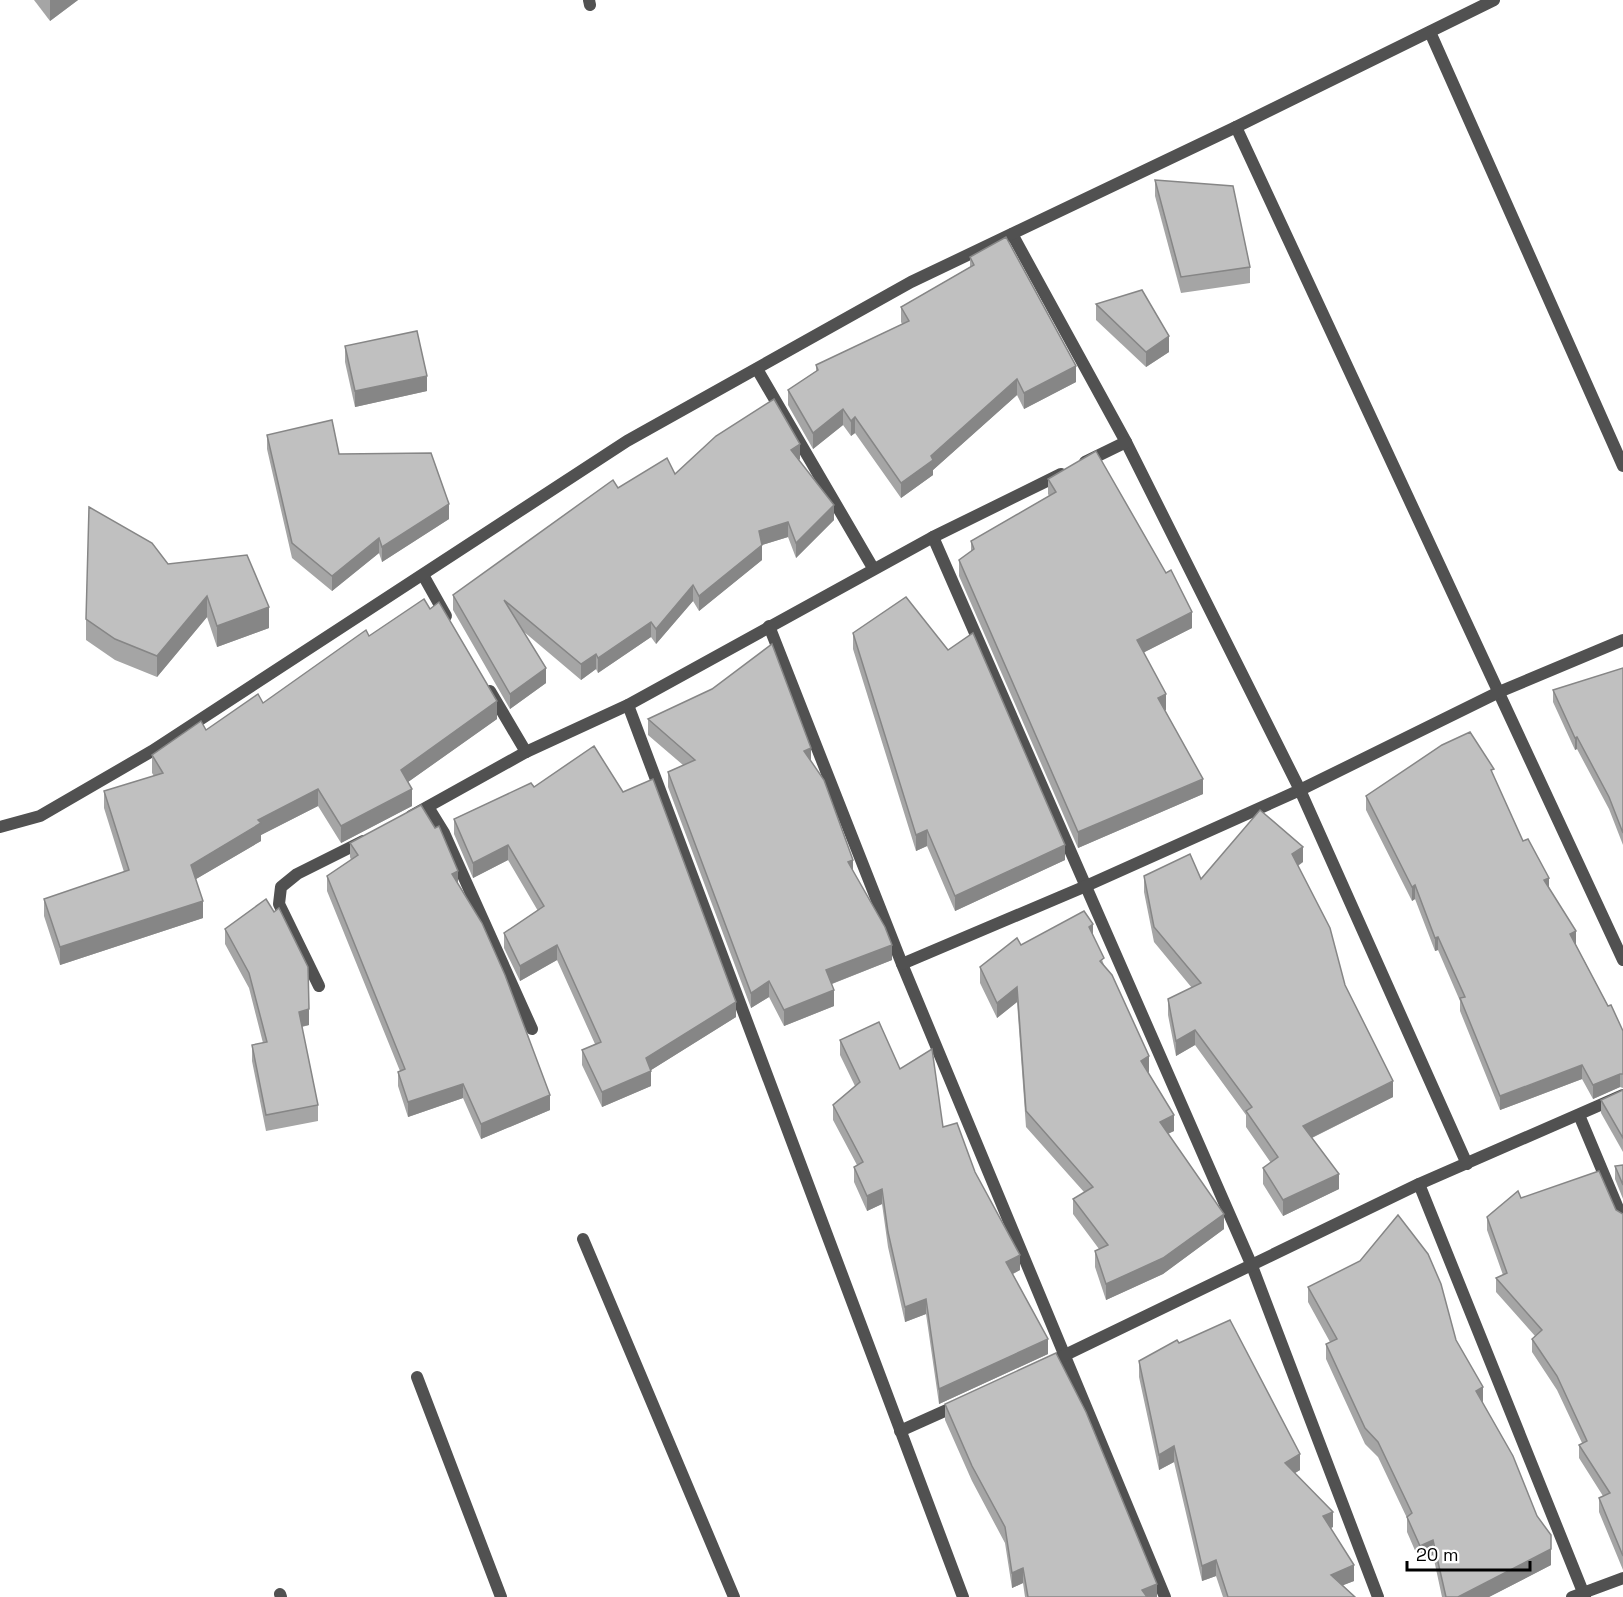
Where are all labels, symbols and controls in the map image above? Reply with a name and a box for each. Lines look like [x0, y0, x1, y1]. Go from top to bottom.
scale bar [1407, 1534, 1530, 1572]
text: 20 m [1416, 1543, 1459, 1566]

